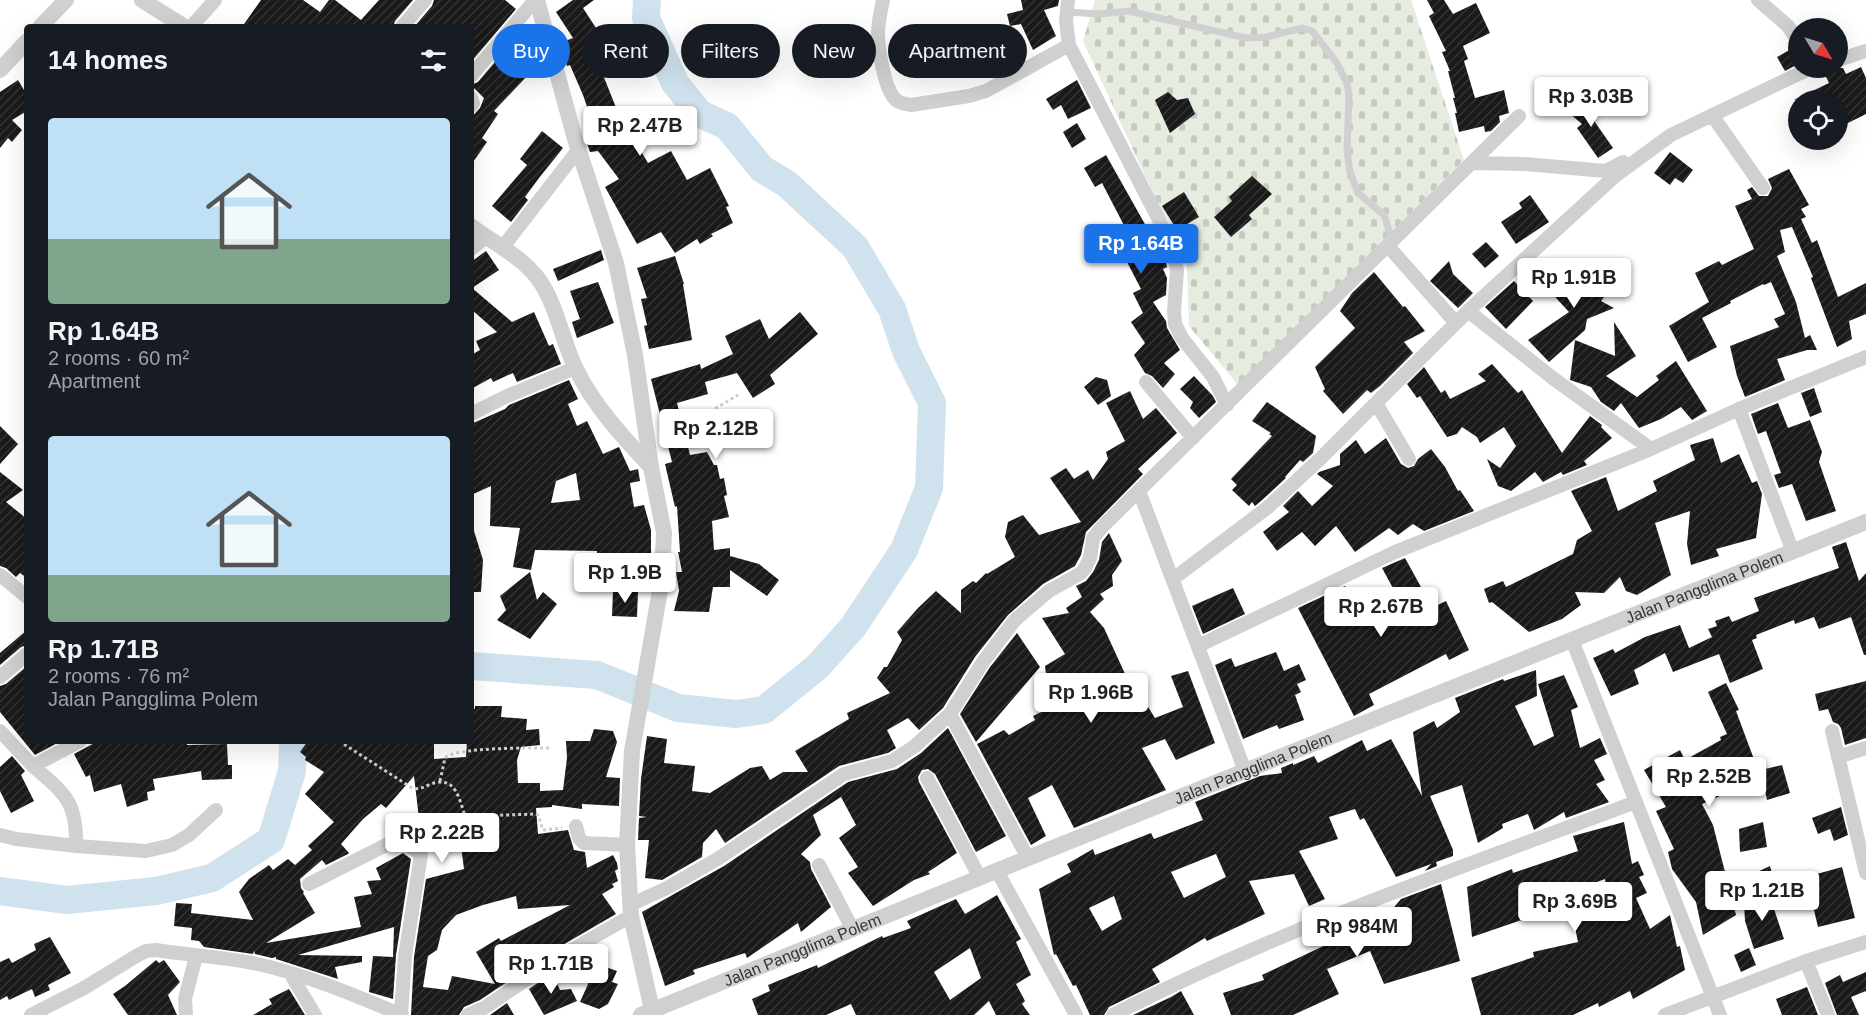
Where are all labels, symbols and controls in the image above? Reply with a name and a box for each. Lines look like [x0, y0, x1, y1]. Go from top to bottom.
north arrow [1788, 18, 1848, 78]
map controls [1788, 18, 1848, 150]
chip: Buy [492, 24, 570, 78]
chip: Rent [582, 24, 669, 78]
chip: Filters [681, 24, 780, 78]
chip: New [792, 24, 876, 78]
chip: Apartment [888, 24, 1027, 78]
icon: filters [417, 44, 450, 77]
text: 14 homes [48, 45, 168, 75]
pin: Rp 3.03B [1529, 77, 1653, 128]
text: Rp 3.03B [1548, 85, 1634, 107]
button: locate [1788, 90, 1848, 150]
pin: Rp 2.47B [578, 106, 702, 157]
text: Rp 2.47B [597, 114, 683, 136]
icon: home [195, 157, 303, 265]
pin: Rp 1.64B [1079, 224, 1203, 275]
text: Rp 1.64B [1098, 232, 1184, 254]
pin: Rp 1.91B [1512, 258, 1636, 309]
text: Rp 1.91B [1531, 266, 1617, 288]
text: Rp 1.64B [48, 316, 159, 346]
text: 2 rooms · 60 m² [48, 347, 189, 369]
text: Apartment [48, 370, 140, 392]
pin: Rp 2.12B [654, 409, 778, 460]
text: Rp 2.12B [673, 417, 759, 439]
icon: home [195, 475, 303, 583]
street label: Jalan Pangglima Polem [1623, 548, 1785, 627]
pin: Rp 1.9B [570, 553, 680, 604]
text: Rp 1.9B [588, 561, 662, 583]
pin: Rp 2.67B [1319, 587, 1443, 638]
text: Rp 2.67B [1338, 595, 1424, 617]
text: Rp 1.71B [48, 634, 159, 664]
text: 2 rooms · 76 m² [48, 665, 189, 687]
pin: Rp 1.96B [1029, 673, 1153, 724]
text: Rp 1.96B [1048, 681, 1134, 703]
text: Jalan Pangglima Polem [48, 688, 258, 710]
street label: Jalan Pangglima Polem [1172, 729, 1334, 807]
pin: Rp 2.52B [1647, 757, 1771, 808]
text: Rp 2.52B [1666, 765, 1752, 787]
pin: Rp 2.22B [380, 813, 504, 864]
text: Rp 2.22B [399, 821, 485, 843]
pin: Rp 1.21B [1700, 871, 1824, 922]
text: Rp 1.21B [1719, 879, 1805, 901]
pin: Rp 3.69B [1513, 882, 1637, 933]
text: Rp 3.69B [1532, 890, 1618, 912]
pin: Rp 984M [1302, 907, 1412, 958]
street label: Jalan Pangglima Polem [721, 911, 884, 990]
text: Rp 984M [1316, 915, 1398, 937]
pin: Rp 1.71B [489, 944, 613, 995]
text: Rp 1.71B [508, 952, 594, 974]

